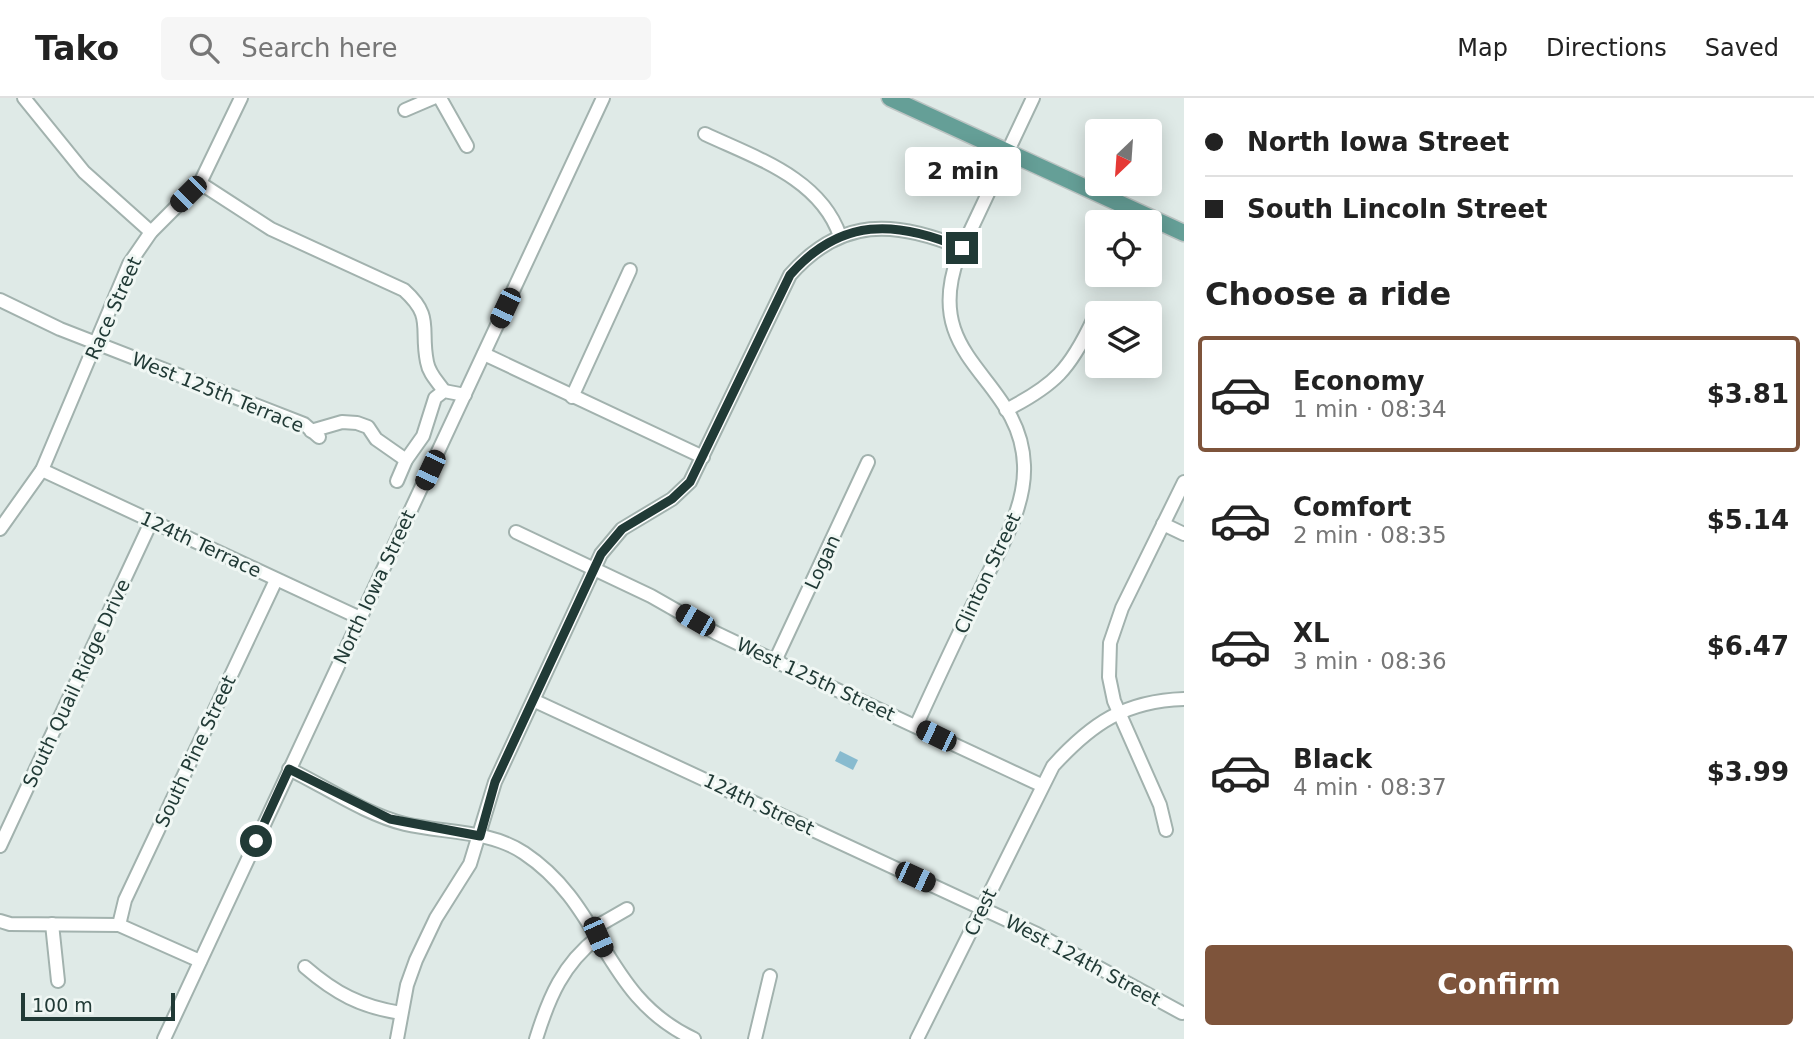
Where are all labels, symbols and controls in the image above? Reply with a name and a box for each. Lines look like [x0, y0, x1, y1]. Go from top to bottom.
search box [161, 17, 651, 80]
text: Tako [35, 29, 119, 68]
icon: search [185, 29, 223, 67]
text: Search here [241, 33, 397, 63]
text: Map [1457, 34, 1508, 62]
text: Directions [1546, 34, 1667, 62]
text: Saved [1705, 34, 1779, 62]
north arrow [1085, 119, 1162, 196]
map controls [1085, 119, 1162, 378]
text: North Iowa Street [1247, 127, 1509, 157]
callout: 2 min [904, 146, 1020, 195]
text: 2 min [927, 158, 999, 184]
car [166, 172, 211, 216]
text: South Lincoln Street [1247, 194, 1548, 224]
button: locate [1085, 210, 1162, 287]
route end [946, 232, 978, 264]
street label: Race Street [81, 253, 145, 363]
text: Choose a ride [1205, 275, 1451, 313]
car [487, 285, 524, 331]
button: layers [1085, 301, 1162, 378]
street label: West 125th Terrace [129, 347, 307, 437]
icon: car [1209, 363, 1272, 426]
text: Economy [1293, 366, 1424, 396]
text: $3.81 [1707, 379, 1789, 409]
text: 1 min · 08:34 [1293, 396, 1447, 422]
car [412, 447, 449, 493]
icon: car [1209, 489, 1272, 552]
text: Comfort [1293, 492, 1411, 522]
text: $5.14 [1707, 505, 1789, 535]
street label: 124th Terrace [137, 506, 265, 582]
street label: North Iowa Street [329, 507, 419, 667]
street label: Clinton Street [949, 509, 1025, 637]
text: 2 min · 08:35 [1293, 522, 1447, 548]
street label: Logan [800, 531, 844, 593]
street label: South Quail Ridge Drive [18, 575, 134, 791]
car [672, 600, 719, 640]
icon: car [1209, 615, 1272, 678]
text: XL [1293, 618, 1330, 648]
text: $6.47 [1707, 631, 1789, 661]
street label: West 125th Street [733, 633, 899, 725]
text: 3 min · 08:36 [1293, 648, 1447, 674]
street label: South Pine Street [150, 672, 240, 830]
car [913, 717, 960, 755]
icon: car [1209, 741, 1272, 804]
text: Black [1293, 744, 1372, 774]
text: $3.99 [1707, 757, 1789, 787]
street label: 124th Street [700, 769, 818, 839]
text: 4 min · 08:37 [1293, 774, 1447, 800]
route start [240, 825, 272, 857]
car [892, 859, 939, 895]
street label: Crest [960, 885, 1000, 939]
street label: West 124th Street [1002, 910, 1164, 1010]
car [580, 914, 617, 960]
button: Confirm [1205, 945, 1793, 1025]
scale bar [21, 990, 175, 1022]
text: 100 m [32, 994, 93, 1016]

